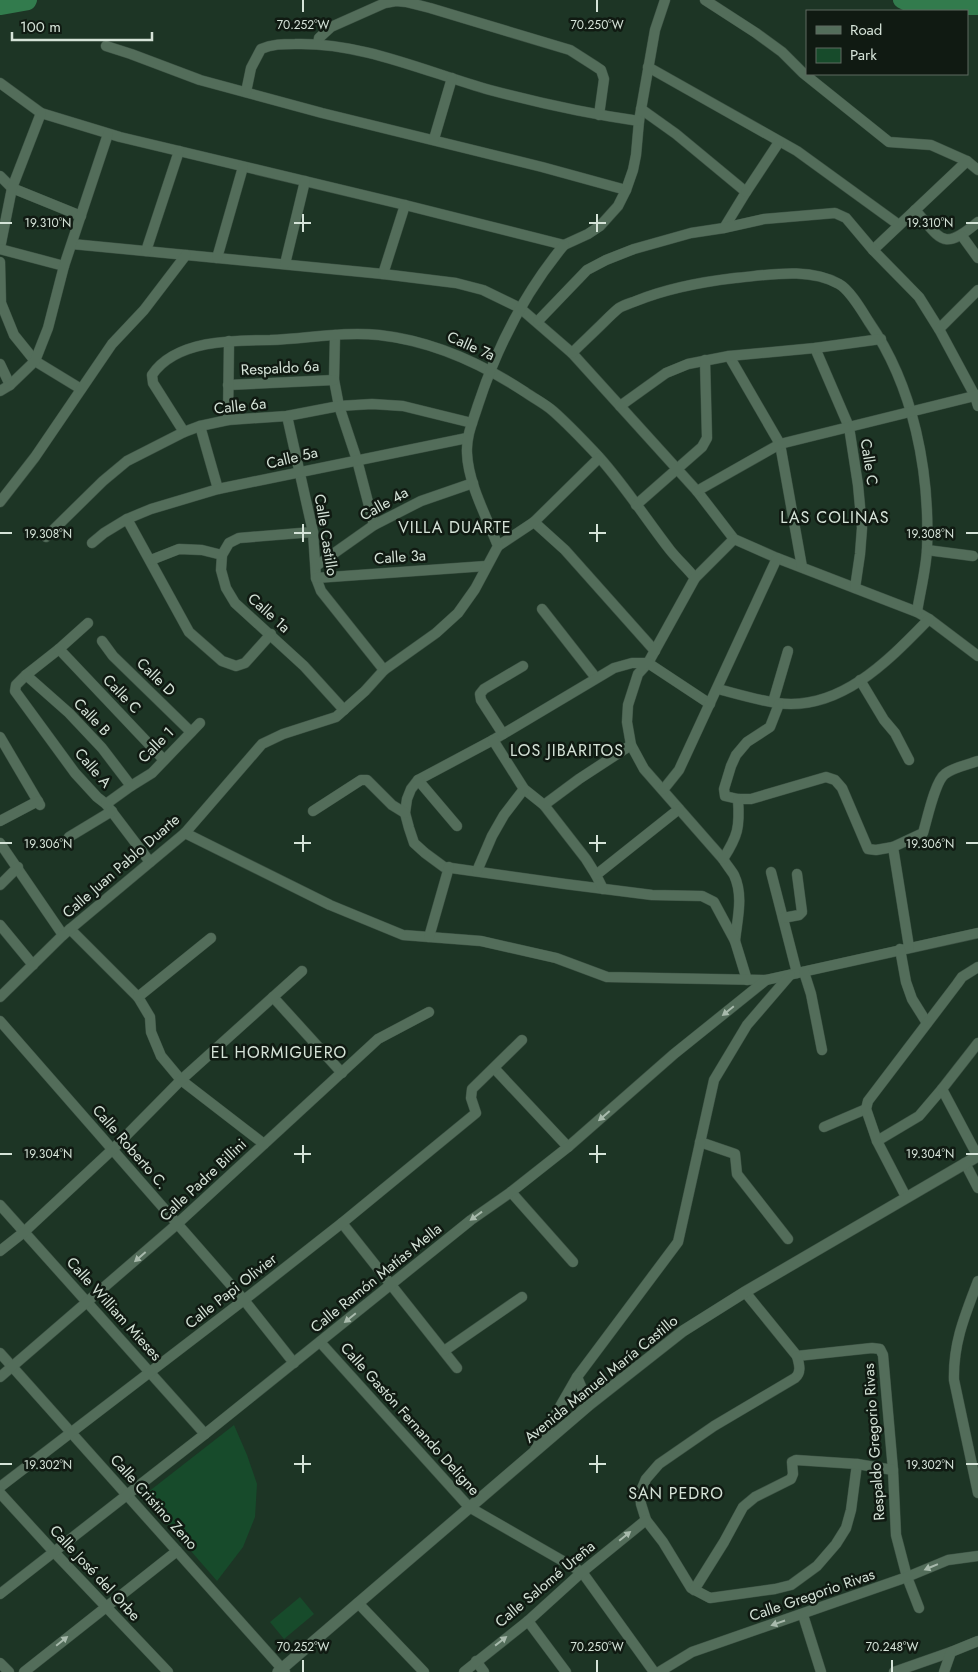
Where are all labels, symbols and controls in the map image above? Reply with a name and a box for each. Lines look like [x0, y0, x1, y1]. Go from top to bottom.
scale bar [12, 10, 152, 42]
legend [806, 10, 968, 75]
text: 100 m [20, 16, 61, 38]
text: 70.252°W [277, 16, 329, 34]
text: 70.250°W [570, 16, 624, 34]
text: Road [850, 19, 882, 41]
text: Park [850, 44, 877, 66]
text: 19.310°N [25, 214, 71, 232]
text: 19.310°N [907, 214, 953, 232]
street label: Calle 7a [444, 326, 498, 366]
street label: Respaldo 6a [240, 355, 320, 381]
street label: Calle 6a [213, 392, 267, 420]
street label: Calle C [854, 437, 884, 487]
street label: Calle 5a [264, 441, 320, 475]
street label: Calle 4a [356, 482, 412, 526]
street label: Calle Castillo [309, 492, 343, 578]
district label: LAS COLINAS [780, 506, 890, 529]
district label: VILLA DUARTE [398, 516, 512, 539]
text: 19.308°N [24, 525, 72, 543]
text: 19.308°N [906, 525, 954, 543]
street label: Calle 3a [373, 544, 427, 570]
street label: Calle 1a [243, 588, 295, 638]
street label: Calle D [132, 653, 180, 701]
street label: Calle C [98, 669, 146, 719]
street label: Calle B [68, 693, 116, 741]
street label: Calle 1 [133, 722, 179, 768]
district label: LOS JIBARITOS [510, 739, 624, 762]
street label: Calle A [69, 743, 117, 793]
street label: Calle Juan Pablo Duarte [58, 809, 185, 923]
text: 19.306°N [24, 835, 72, 853]
text: 19.306°N [906, 835, 954, 853]
one-way arrow [722, 1005, 735, 1016]
district label: EL HORMIGUERO [211, 1041, 347, 1064]
street label: Calle Roberto C. [87, 1100, 173, 1194]
one-way arrow [598, 1110, 610, 1122]
street label: Calle Padre Billini [154, 1134, 252, 1226]
text: 19.304°N [24, 1145, 72, 1163]
text: 19.304°N [906, 1145, 954, 1163]
one-way arrow [469, 1211, 483, 1221]
street label: Calle Ramón Matías Mella [306, 1218, 446, 1338]
street label: Calle Papi Olivier [180, 1248, 282, 1334]
one-way arrow [134, 1251, 146, 1263]
street label: Calle William Mieses [61, 1252, 167, 1366]
street label: Avenida Manuel María Castillo [519, 1310, 683, 1448]
one-way arrow [343, 1312, 356, 1323]
street label: Calle Gastón Fernando Deligne [335, 1338, 485, 1501]
street label: Respaldo Gregorio Rivas [858, 1363, 890, 1521]
street label: Calle Cristino Zeno [105, 1449, 203, 1555]
text: 19.302°N [24, 1456, 72, 1474]
text: 19.302°N [906, 1456, 954, 1474]
district label: SAN PEDRO [628, 1482, 724, 1505]
street label: Calle José del Orbe [45, 1520, 146, 1626]
one-way arrow [619, 1531, 632, 1542]
street label: Calle Salomé Ureña [490, 1535, 600, 1633]
street label: Calle Gregorio Rivas [746, 1563, 878, 1627]
one-way arrow [923, 1563, 938, 1571]
one-way arrow [771, 1620, 786, 1627]
one-way arrow [55, 1636, 68, 1647]
one-way arrow [494, 1636, 507, 1647]
text: 70.252°W [277, 1638, 329, 1656]
text: 70.250°W [570, 1638, 624, 1656]
text: 70.248°W [866, 1638, 918, 1656]

